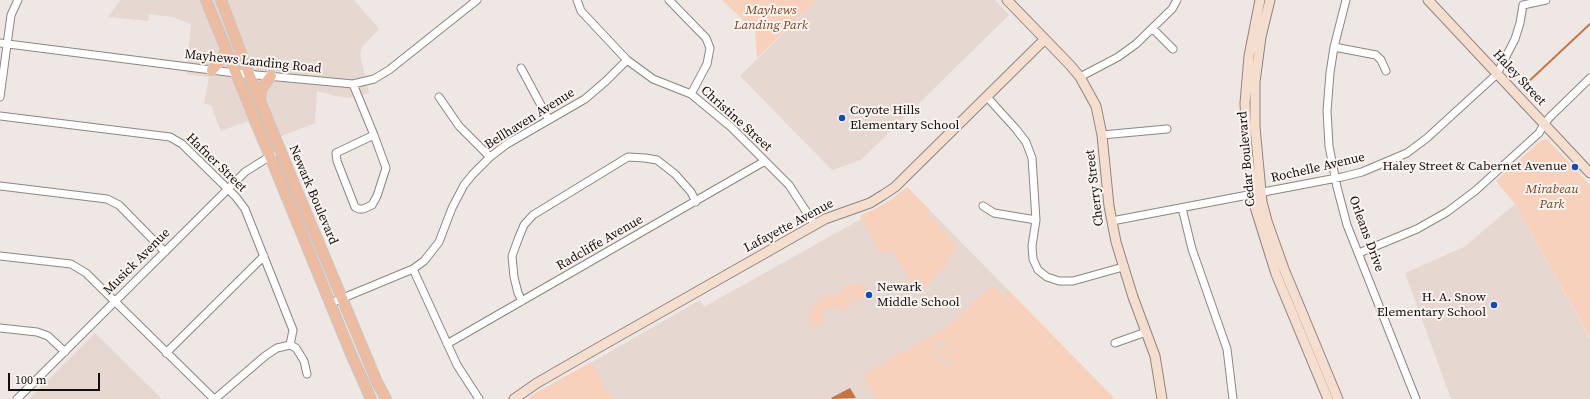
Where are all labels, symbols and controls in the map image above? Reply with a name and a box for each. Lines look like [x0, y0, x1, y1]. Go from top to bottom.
park label: Mayhews Landing Park [734, 3, 808, 34]
street label: Mayhews Landing Road [184, 47, 322, 77]
street label: Haley Street [1489, 47, 1549, 109]
street label: Christine Street [697, 83, 775, 155]
street label: Bellhaven Avenue [482, 85, 578, 153]
place label: Coyote Hills Elementary School [850, 103, 959, 134]
street label: Cedar Boulevard [1235, 111, 1259, 207]
marker: Coyote Hills Elementary School [837, 113, 847, 123]
street label: Hafner Street [183, 130, 249, 196]
street label: Newark Boulevard [285, 143, 341, 247]
street label: Cherry Street [1083, 149, 1107, 227]
street label: Rochelle Avenue [1269, 150, 1367, 186]
place label: Haley Street & Cabernet Avenue [1382, 159, 1567, 175]
marker: Haley Street & Cabernet Avenue [1570, 162, 1580, 172]
park label: Mirabeau Park [1525, 182, 1579, 213]
street label: Orleans Drive [1345, 194, 1387, 274]
street label: Lafayette Avenue [741, 196, 837, 256]
street label: Radcliffe Avenue [554, 212, 646, 274]
street label: Musick Avenue [101, 226, 173, 298]
place label: Newark Middle School [877, 280, 960, 311]
marker: Newark Middle School [864, 290, 874, 300]
place label: H. A. Snow Elementary School [1377, 290, 1486, 321]
marker: H. A. Snow Elementary School [1489, 300, 1499, 310]
scale bar [10, 365, 102, 391]
text: 100 m [15, 372, 47, 388]

